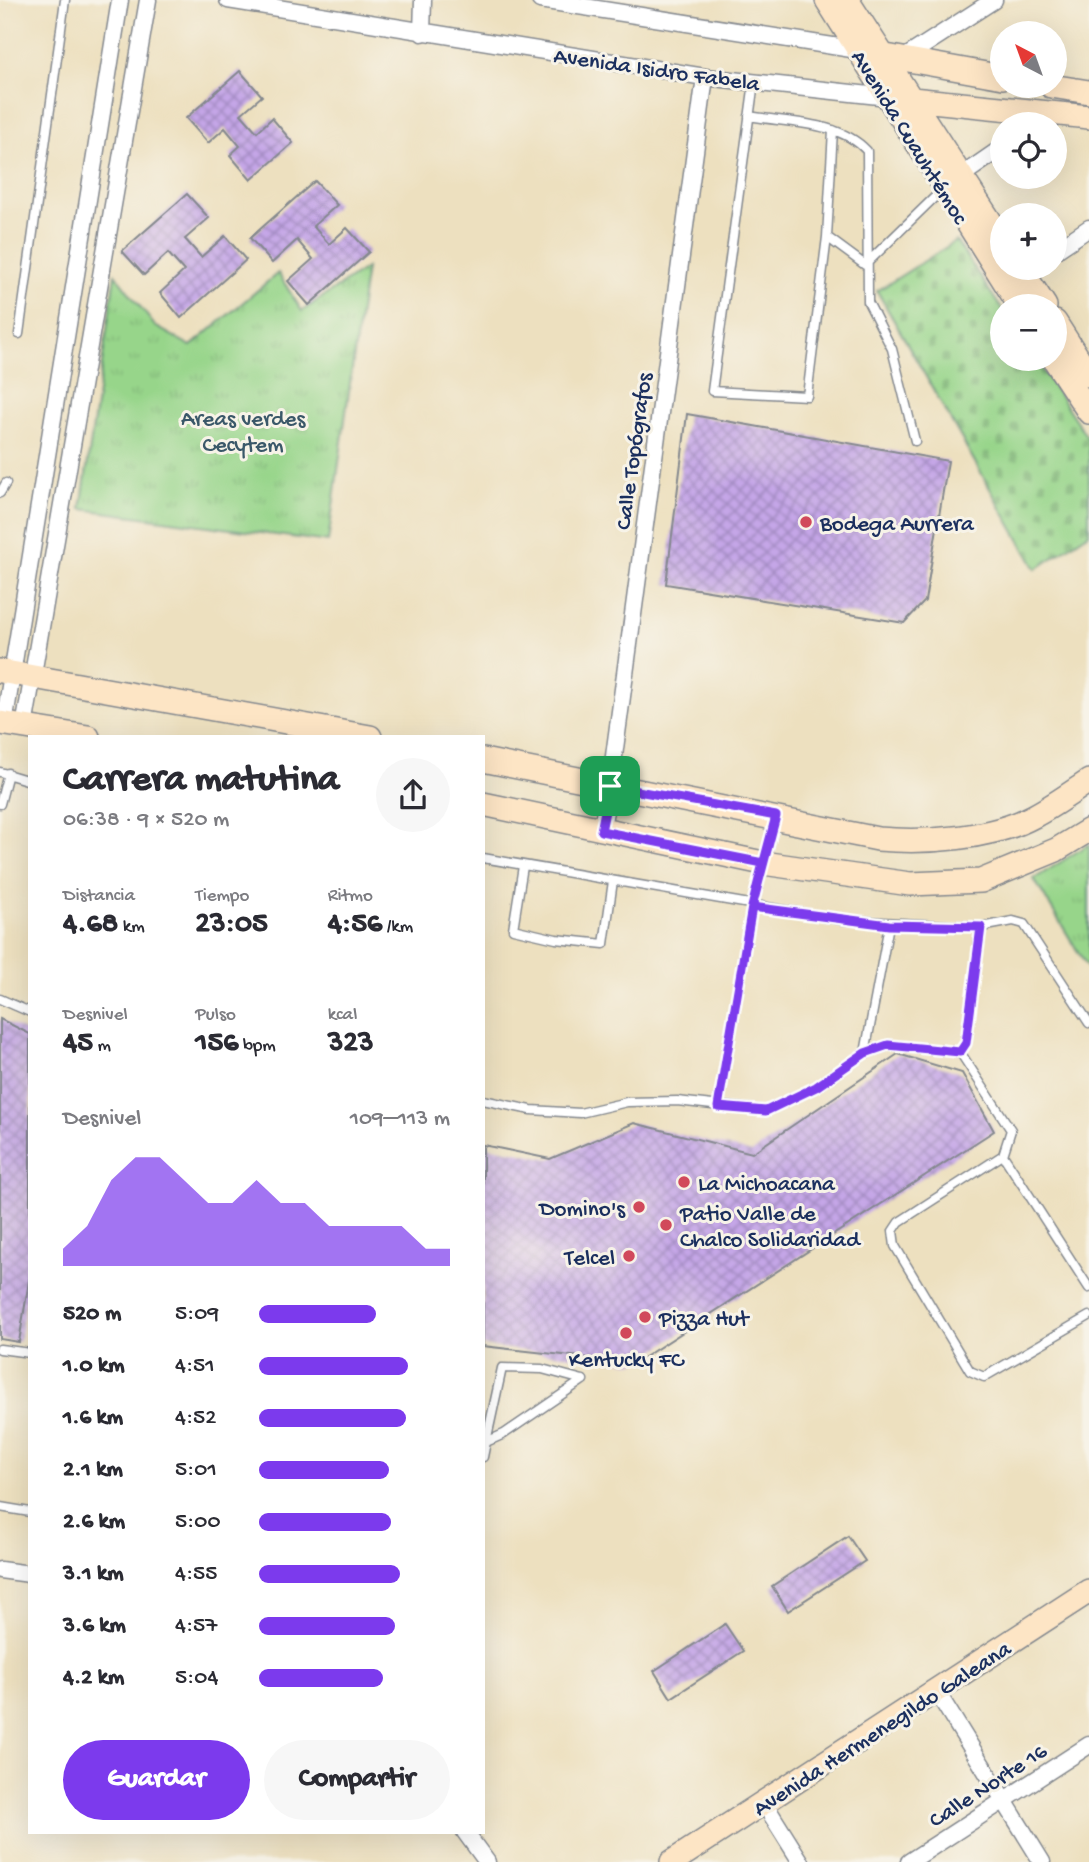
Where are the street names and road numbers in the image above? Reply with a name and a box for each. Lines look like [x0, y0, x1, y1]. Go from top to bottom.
street label: Avenida Isidro Fabela [552, 44, 762, 99]
street label: Avenida Cuauhtémoc [844, 46, 973, 231]
street label: Calle Topógrafos [611, 371, 660, 532]
street label: Avenida Hermenegildo Galeana [749, 1636, 1018, 1823]
street label: Calle Norte 16 [925, 1739, 1053, 1835]

